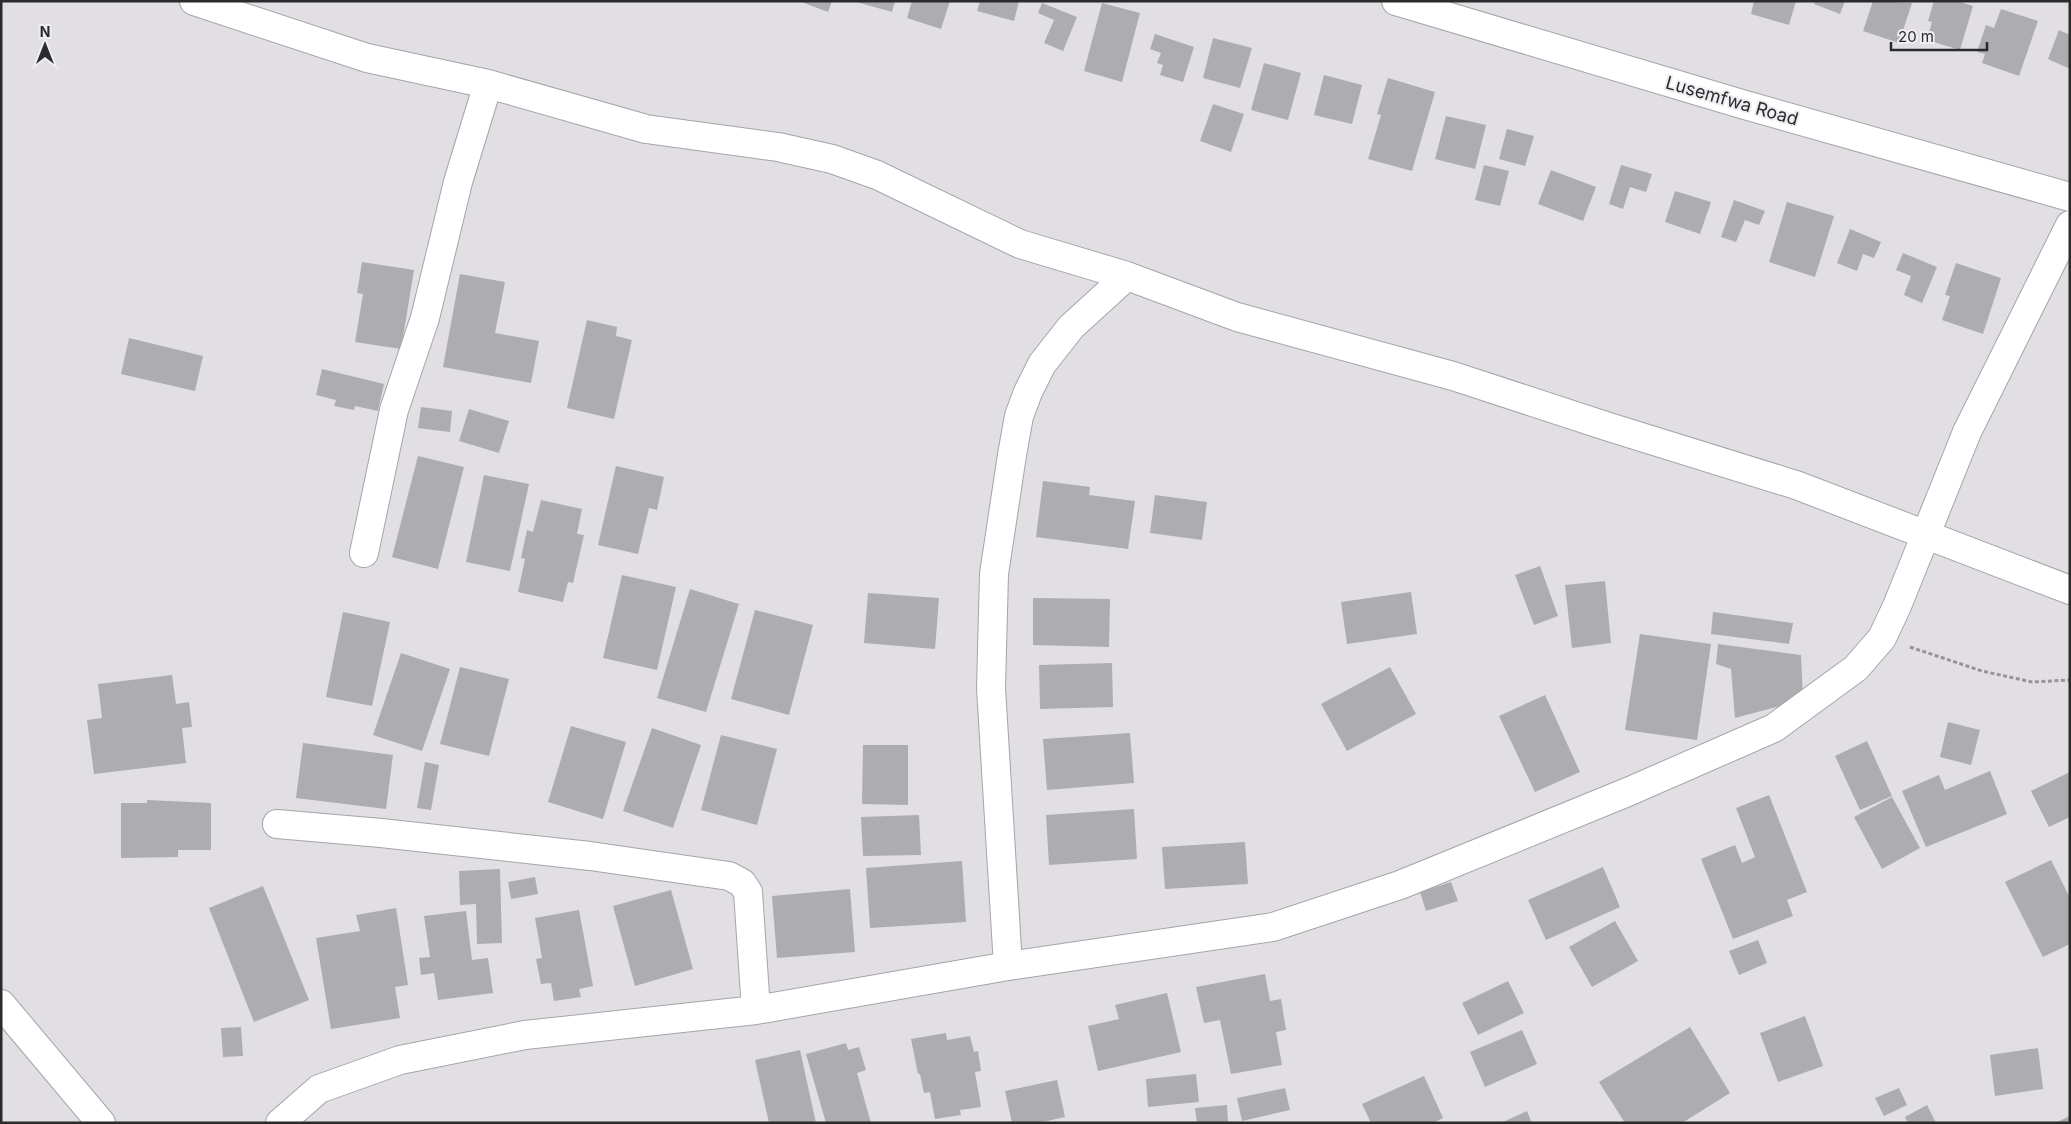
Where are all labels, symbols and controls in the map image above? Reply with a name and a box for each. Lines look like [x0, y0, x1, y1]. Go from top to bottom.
north arrow [20, 20, 70, 70]
scale bar [1891, 20, 1987, 52]
text: N [40, 23, 50, 40]
text: 20 m [1898, 27, 1934, 46]
street label: Lusemfwa Road [1663, 72, 1801, 129]

